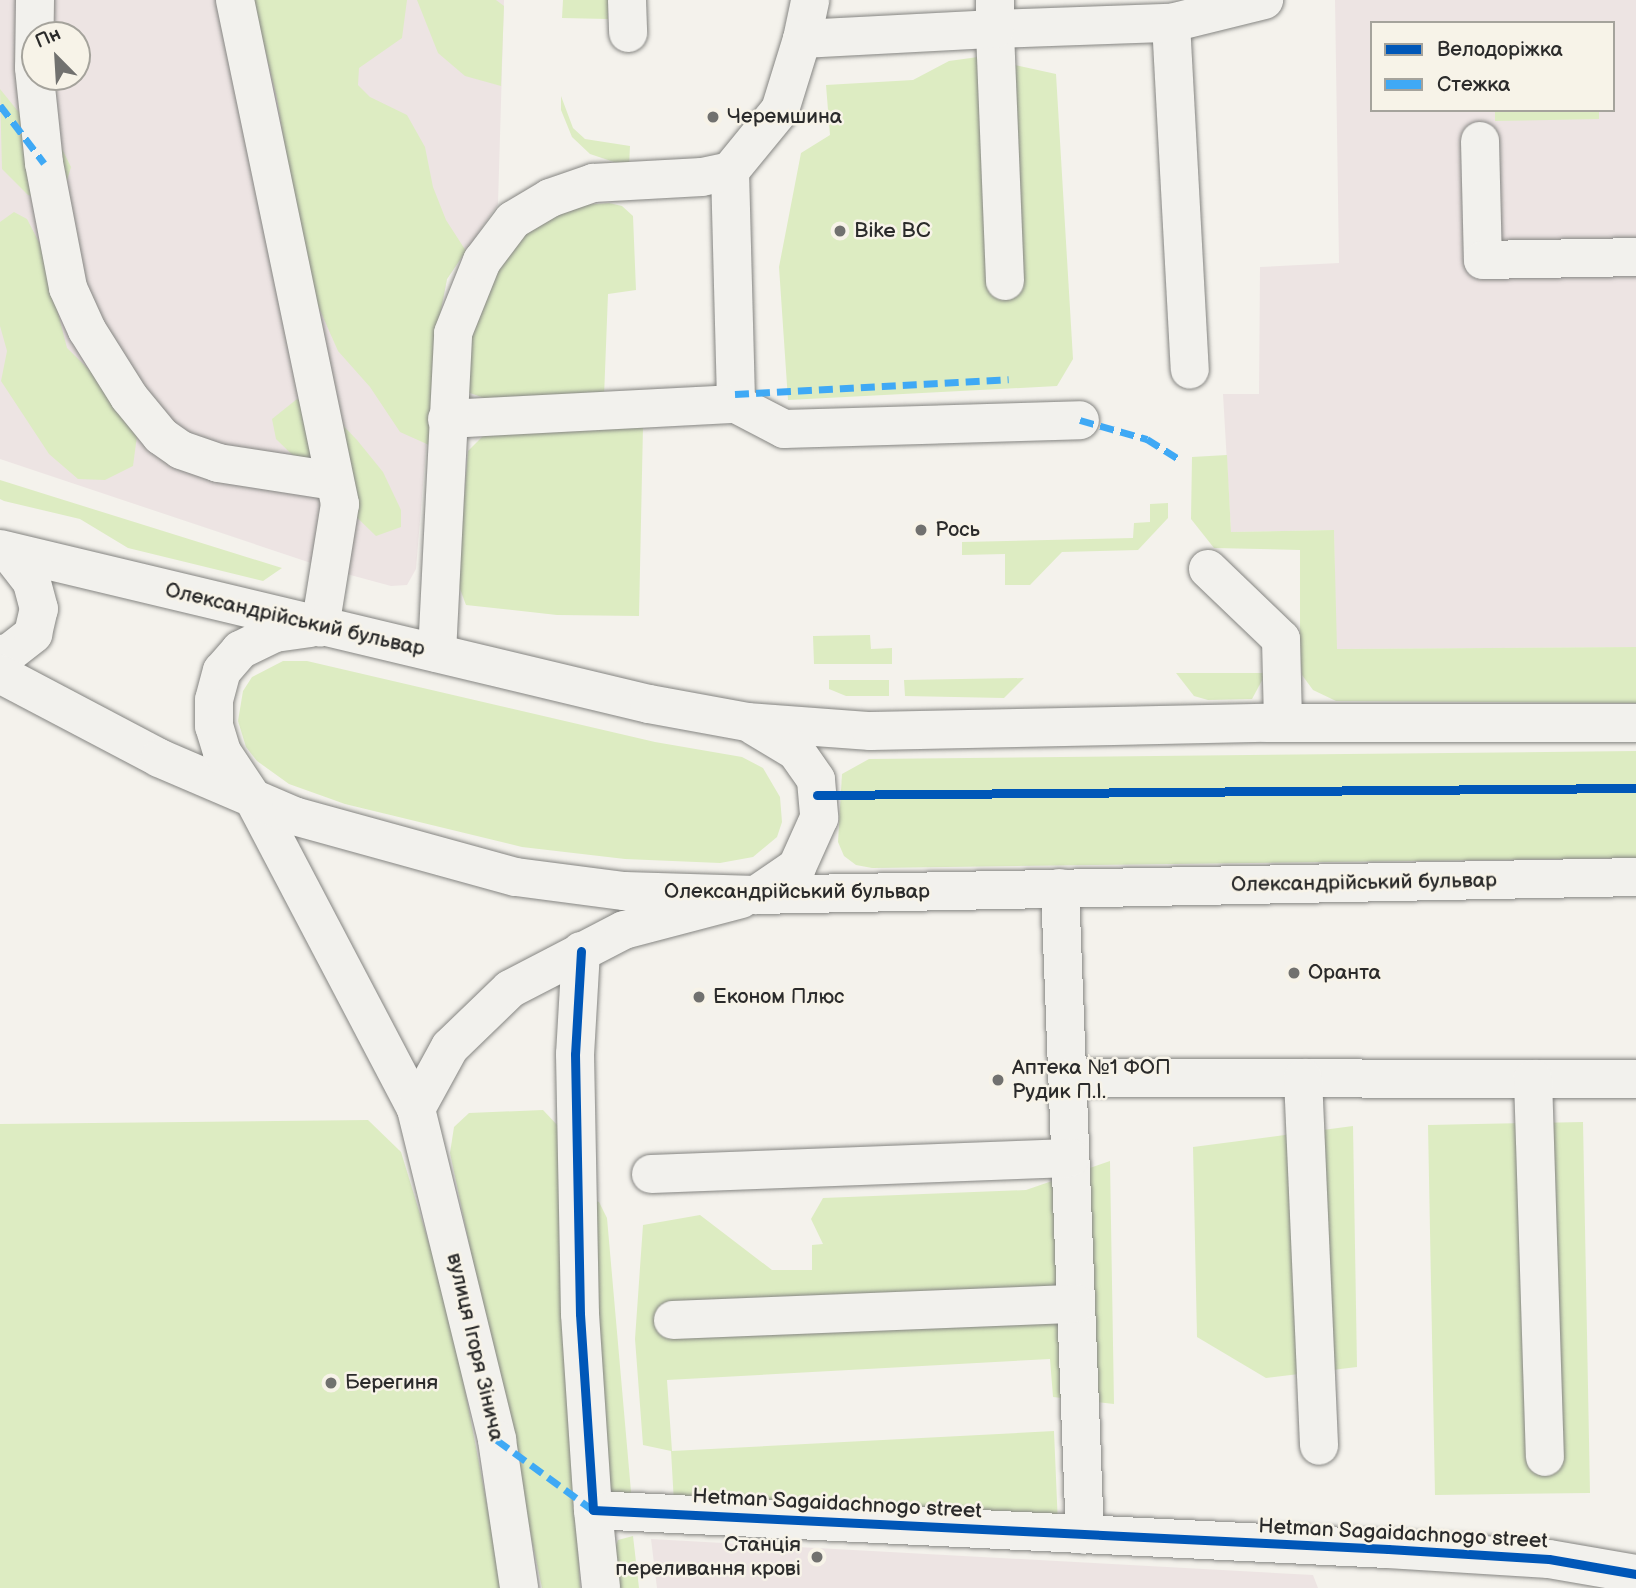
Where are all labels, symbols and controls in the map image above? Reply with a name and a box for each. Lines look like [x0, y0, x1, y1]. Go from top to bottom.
north arrow [21, 21, 91, 91]
legend [1370, 21, 1615, 112]
text: Пн [32, 23, 64, 54]
text: Велодоріжка [1437, 37, 1563, 62]
text: Стежка [1437, 72, 1511, 97]
place label: Черемшина [727, 104, 842, 130]
marker: Черемшина [705, 109, 721, 125]
place label: Bike BC [854, 218, 931, 244]
marker: Bike BC [832, 223, 848, 239]
place label: Рось [935, 517, 980, 543]
marker: Рось [913, 522, 929, 538]
street label: Олександрійський бульвар [163, 578, 427, 662]
street label: Олександрійський бульвар [1231, 868, 1497, 898]
street label: Олександрійський бульвар [664, 879, 930, 905]
place label: Оранта [1308, 960, 1381, 986]
marker: Оранта [1286, 965, 1302, 981]
place label: Економ Плюс [713, 984, 844, 1010]
marker: Економ Плюс [691, 989, 707, 1005]
place label: Аптека №1 ФОП Рудик П.І. [1012, 1055, 1171, 1105]
marker: Аптека №1 ФОП Рудик П.І. [990, 1072, 1006, 1088]
street label: вулиця Ігоря Зінича [441, 1251, 509, 1443]
place label: Берегиня [345, 1370, 438, 1396]
marker: Берегиня [323, 1375, 339, 1391]
street label: Hetman Sagaidachnogo street [691, 1484, 983, 1524]
street label: Hetman Sagaidachnogo street [1257, 1514, 1549, 1554]
place label: Станція переливання крові [615, 1532, 801, 1582]
marker: Станція переливання крові [807, 1547, 827, 1567]

